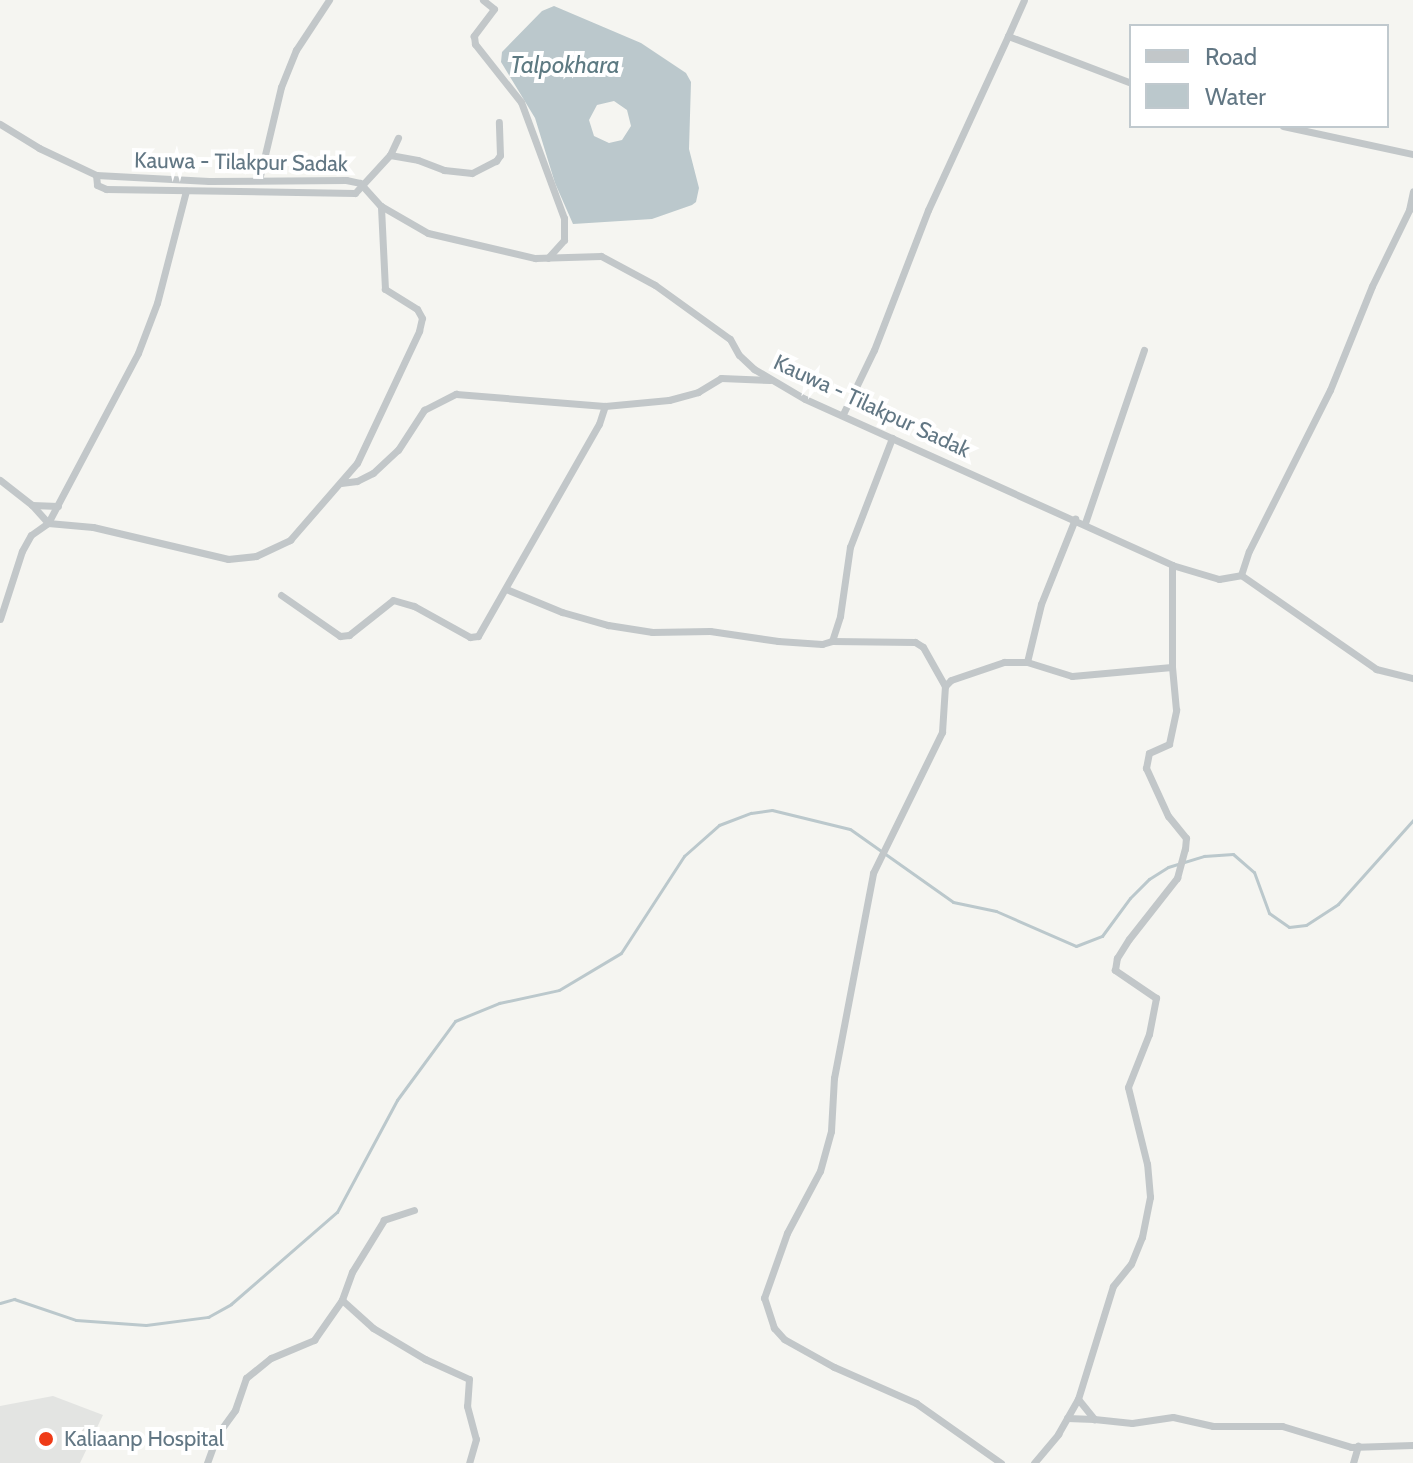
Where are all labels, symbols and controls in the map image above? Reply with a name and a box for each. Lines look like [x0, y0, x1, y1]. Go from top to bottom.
legend [1129, 24, 1389, 128]
text: Road [1205, 42, 1257, 71]
water label: Talpokhara [510, 51, 620, 79]
text: Water [1205, 82, 1266, 111]
street label: Kauwa - Tilakpur Sadak [134, 147, 348, 177]
street label: Kauwa - Tilakpur Sadak [770, 349, 974, 463]
place label: Kaliaanp Hospital [64, 1426, 224, 1452]
marker: Kaliaanp Hospital [35, 1428, 57, 1450]

